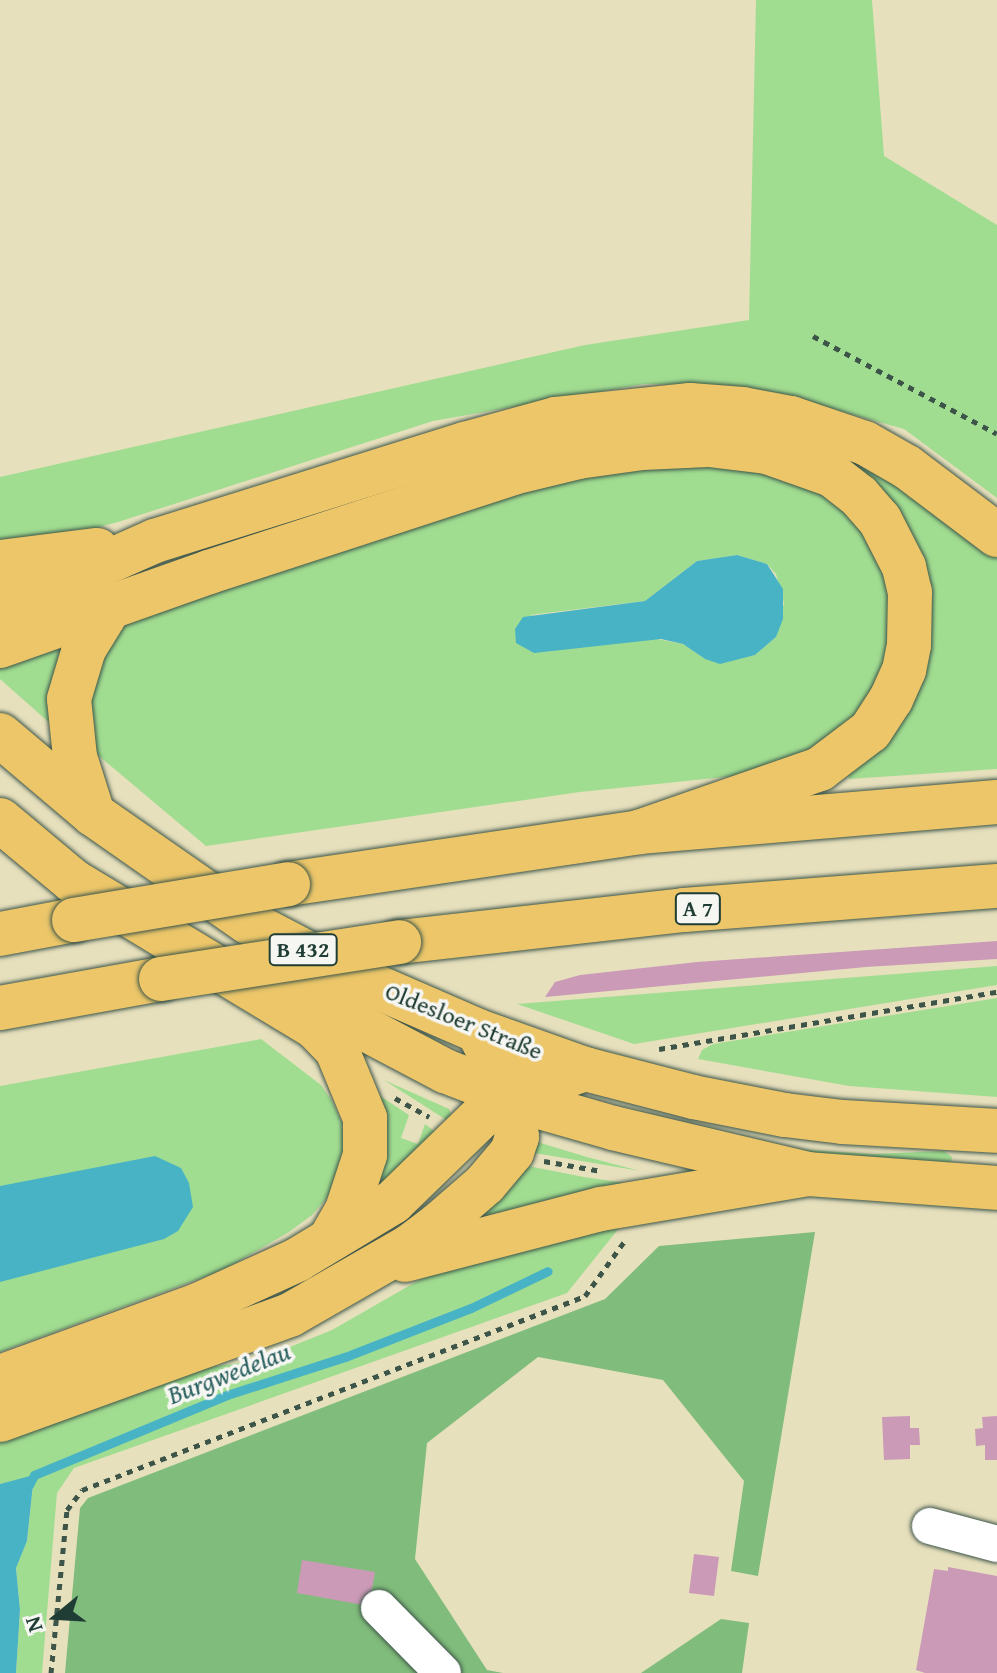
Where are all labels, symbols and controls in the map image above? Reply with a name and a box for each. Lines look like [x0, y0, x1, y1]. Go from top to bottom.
road number: A 7 [674, 891, 722, 927]
road number: B 432 [267, 932, 339, 968]
street label: Oldesloer Straße [381, 976, 547, 1066]
water label: Burgwedelau [163, 1335, 295, 1411]
north arrow [16, 1577, 96, 1657]
text: N [16, 1612, 51, 1636]

